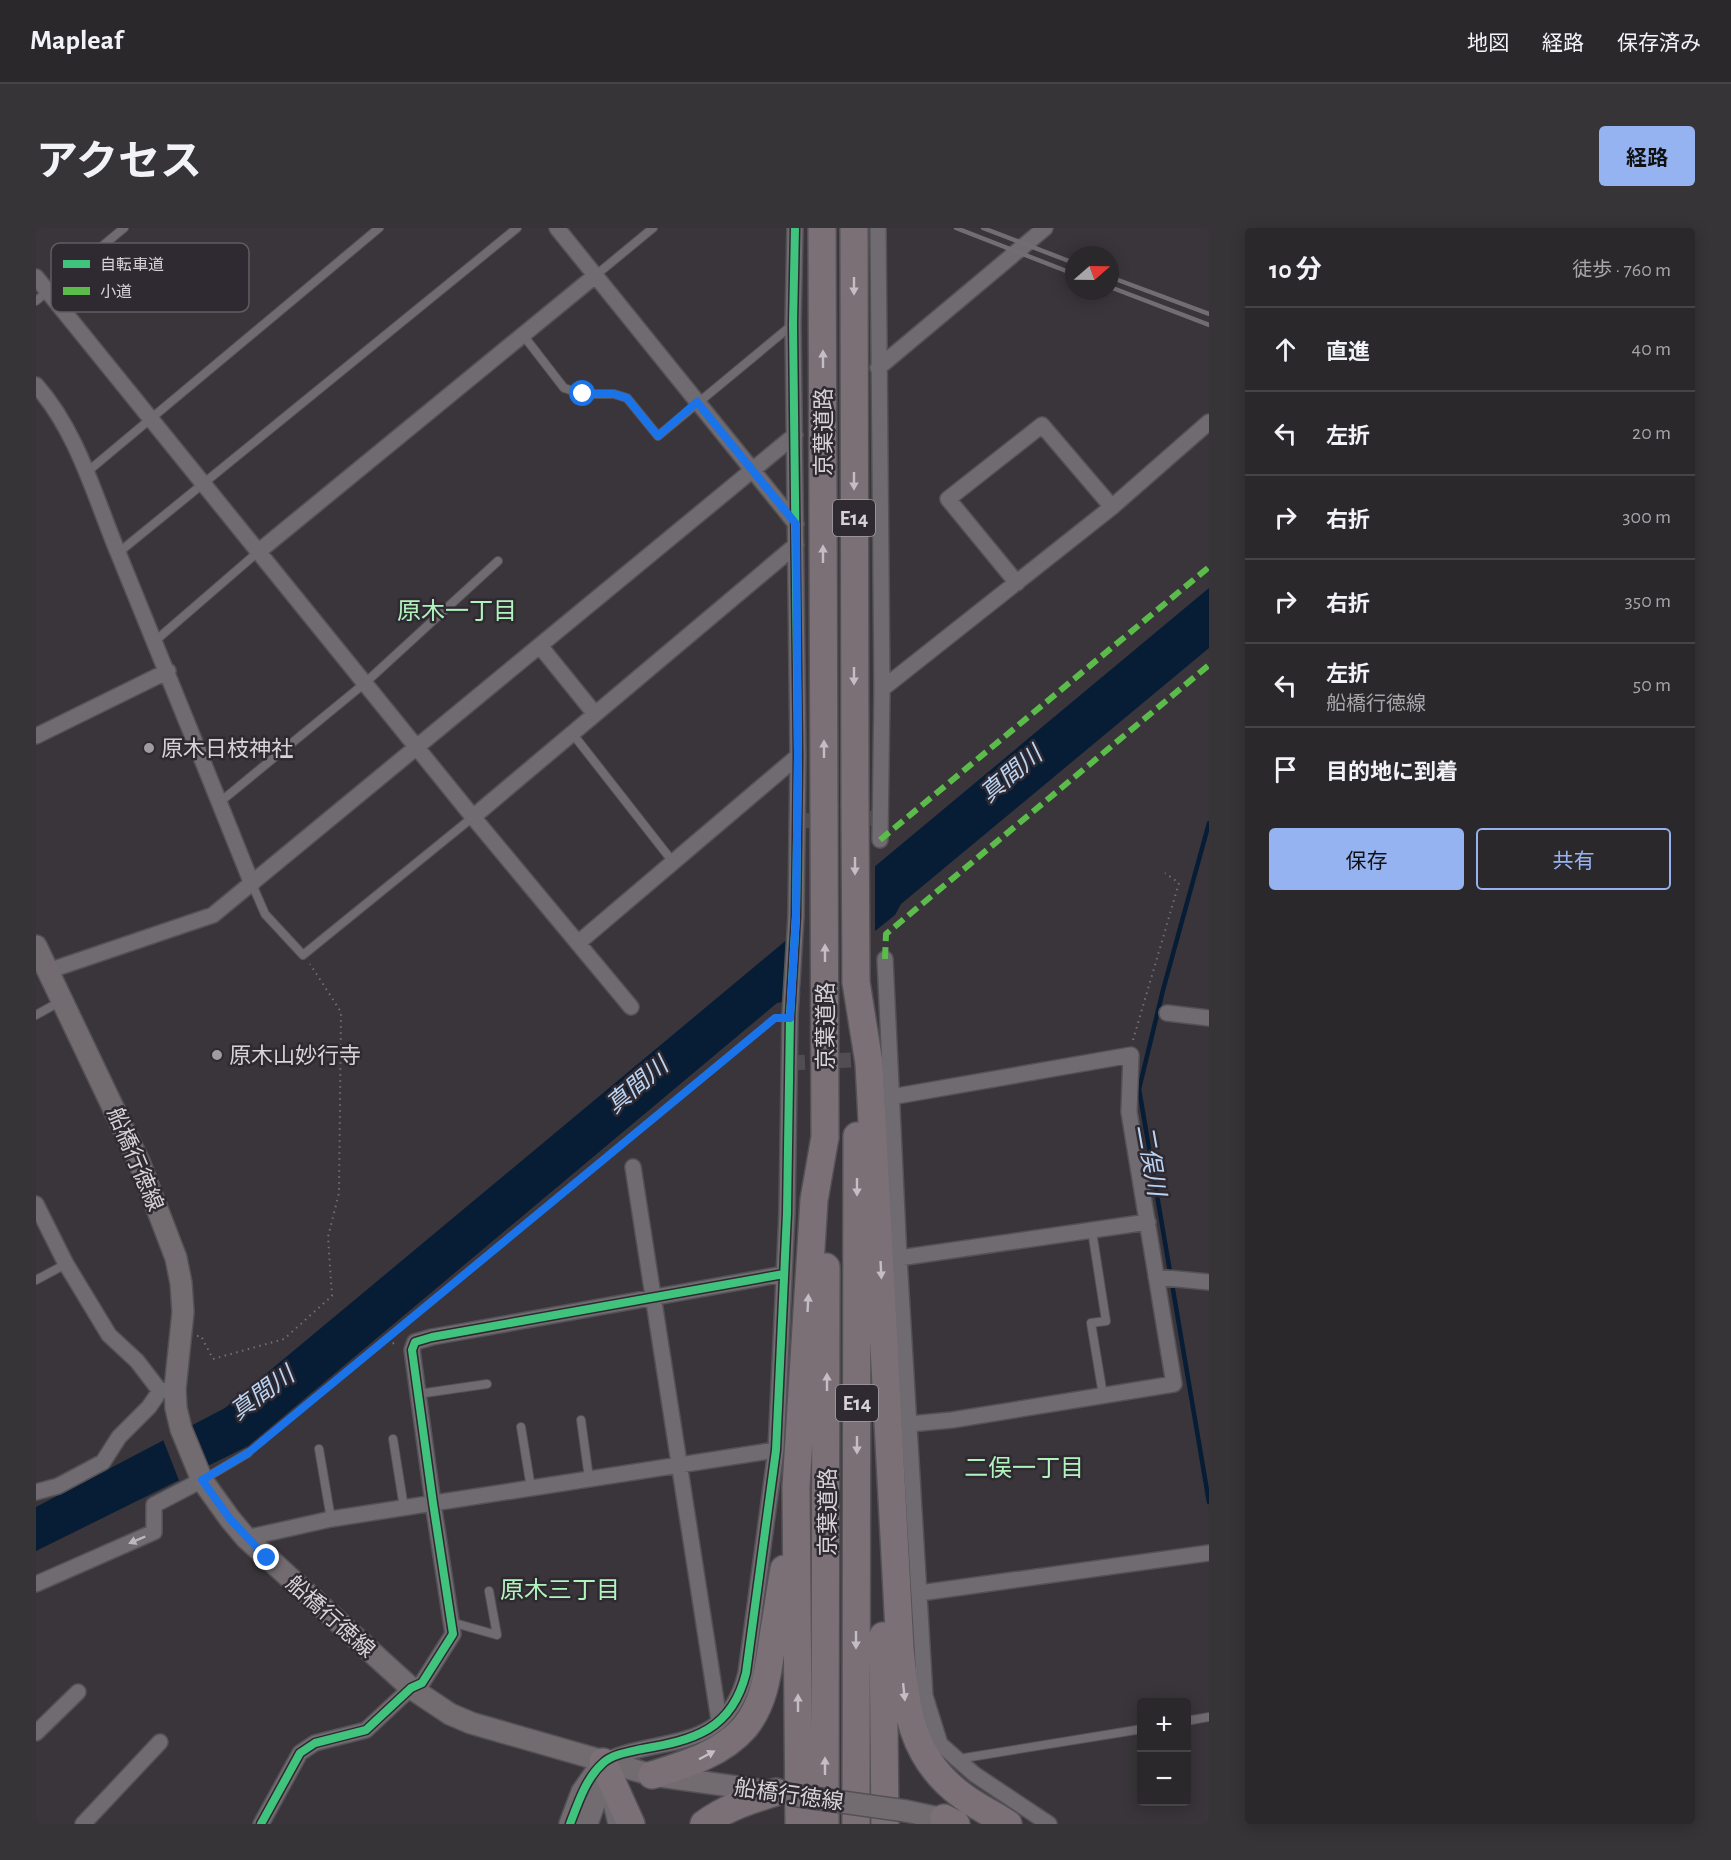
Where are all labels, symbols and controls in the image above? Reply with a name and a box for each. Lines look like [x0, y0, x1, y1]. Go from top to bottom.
text: Mapleaf [30, 27, 123, 55]
text: 地図 [1467, 33, 1509, 54]
text: 経路 [1542, 33, 1584, 54]
text: 保存済み [1617, 33, 1701, 54]
button: 経路 [1599, 126, 1695, 186]
text: アクセス [36, 141, 202, 183]
legend [51, 243, 249, 312]
north arrow [1065, 246, 1119, 300]
text: 自転車道 [100, 256, 164, 273]
text: 10 分 [1269, 257, 1322, 283]
text: 徒歩 · 760 m [1572, 260, 1671, 280]
one-way arrow [849, 277, 859, 296]
text: 小道 [100, 283, 132, 300]
icon: ahead [1269, 333, 1302, 366]
text: 40 m [1632, 339, 1671, 359]
text: 直進 [1326, 341, 1370, 363]
one-way arrow [818, 349, 828, 368]
route start [569, 380, 595, 406]
street label: 京葉道路 [812, 388, 835, 476]
icon: left [1269, 417, 1302, 450]
text: 20 m [1632, 423, 1671, 443]
text: 左折 [1326, 425, 1370, 447]
one-way arrow [849, 472, 859, 491]
road number: E14 [833, 500, 875, 536]
icon: right [1269, 501, 1302, 534]
text: 300 m [1622, 507, 1671, 527]
text: 右折 [1326, 509, 1370, 531]
one-way arrow [818, 544, 828, 563]
icon: right [1269, 585, 1302, 618]
text: 350 m [1625, 591, 1671, 611]
text: 右折 [1326, 593, 1370, 615]
district label: 原木一丁目 [397, 599, 517, 624]
text: 左折 [1326, 663, 1370, 685]
one-way arrow [850, 667, 859, 686]
icon: left [1269, 669, 1302, 702]
text: 50 m [1633, 675, 1671, 695]
text: 船橋行徳線 [1326, 694, 1426, 714]
place label: 原木日枝神社 [161, 737, 293, 760]
one-way arrow [819, 739, 829, 758]
water label: 真間川 [975, 739, 1049, 807]
marker: 原木日枝神社 [142, 741, 156, 755]
icon: arrive [1269, 753, 1302, 786]
text: 目的地に到着 [1326, 761, 1458, 783]
button: 保存 [1269, 828, 1464, 890]
button: 共有 [1476, 828, 1671, 890]
one-way arrow [851, 856, 860, 875]
one-way arrow [820, 943, 830, 962]
street label: 京葉道路 [814, 982, 837, 1070]
place label: 原木山妙行寺 [229, 1044, 361, 1067]
marker: 原木山妙行寺 [210, 1048, 224, 1062]
water label: 真間川 [601, 1050, 675, 1118]
street label: 船橋行徳線 [103, 1104, 168, 1214]
water label: 二俣川 [1132, 1122, 1171, 1201]
one-way arrow [852, 1178, 862, 1197]
one-way arrow [876, 1261, 885, 1280]
one-way arrow [803, 1294, 812, 1313]
water label: 真間川 [225, 1360, 301, 1425]
one-way arrow [822, 1372, 832, 1391]
road number: E14 [836, 1385, 878, 1421]
one-way arrow [853, 1436, 862, 1455]
district label: 二俣一丁目 [964, 1455, 1084, 1481]
street label: 京葉道路 [816, 1468, 839, 1556]
one-way arrow [128, 1536, 146, 1545]
route end [253, 1544, 279, 1570]
street label: 船橋行徳線 [282, 1571, 379, 1662]
district label: 原木三丁目 [500, 1578, 620, 1603]
one-way arrow [852, 1631, 861, 1650]
one-way arrow [899, 1683, 909, 1702]
one-way arrow [793, 1693, 803, 1712]
map controls [1137, 1698, 1191, 1806]
button: + [1137, 1698, 1191, 1752]
one-way arrow [698, 1750, 715, 1759]
button: − [1137, 1752, 1191, 1806]
one-way arrow [820, 1756, 830, 1775]
street label: 船橋行徳線 [733, 1775, 845, 1814]

